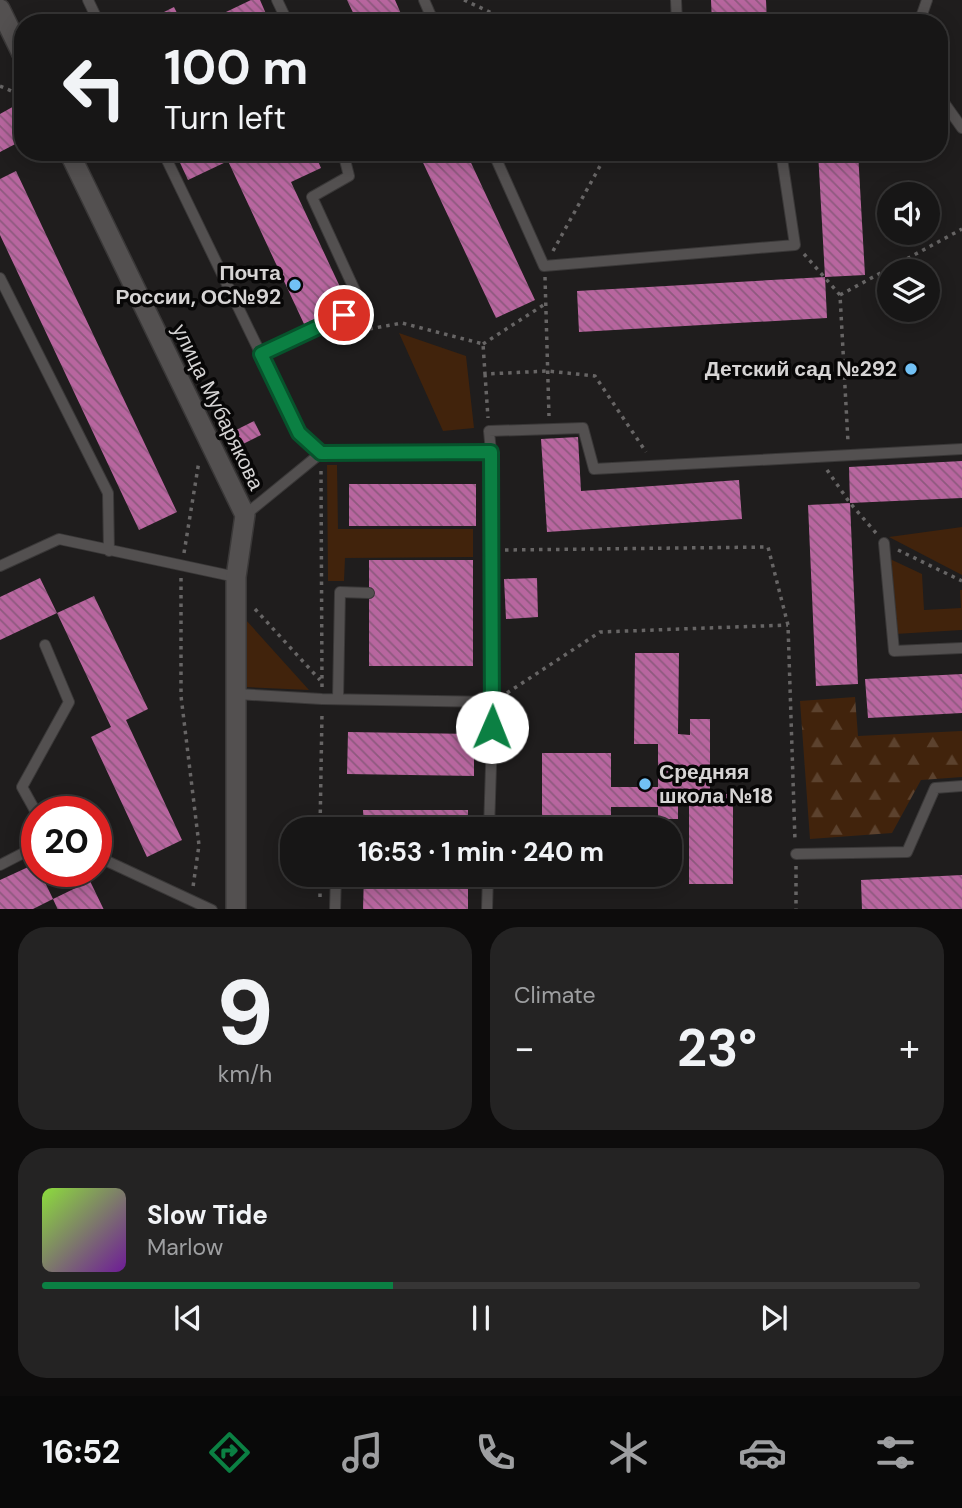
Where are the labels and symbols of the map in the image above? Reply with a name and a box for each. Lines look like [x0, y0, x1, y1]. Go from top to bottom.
place label: Почта России, ОС№92 [115, 259, 281, 311]
marker: Почта России, ОС№92 [287, 277, 303, 293]
pin [314, 285, 374, 345]
street label: улица Мубарякова [166, 319, 271, 495]
place label: Детский сад №292 [705, 355, 897, 383]
marker: Детский сад №292 [903, 361, 919, 377]
position arrow [455, 690, 529, 764]
place label: Средняя школа №18 [659, 758, 773, 810]
marker: Средняя школа №18 [637, 776, 653, 792]
speed limit sign: 20 [21, 796, 112, 887]

